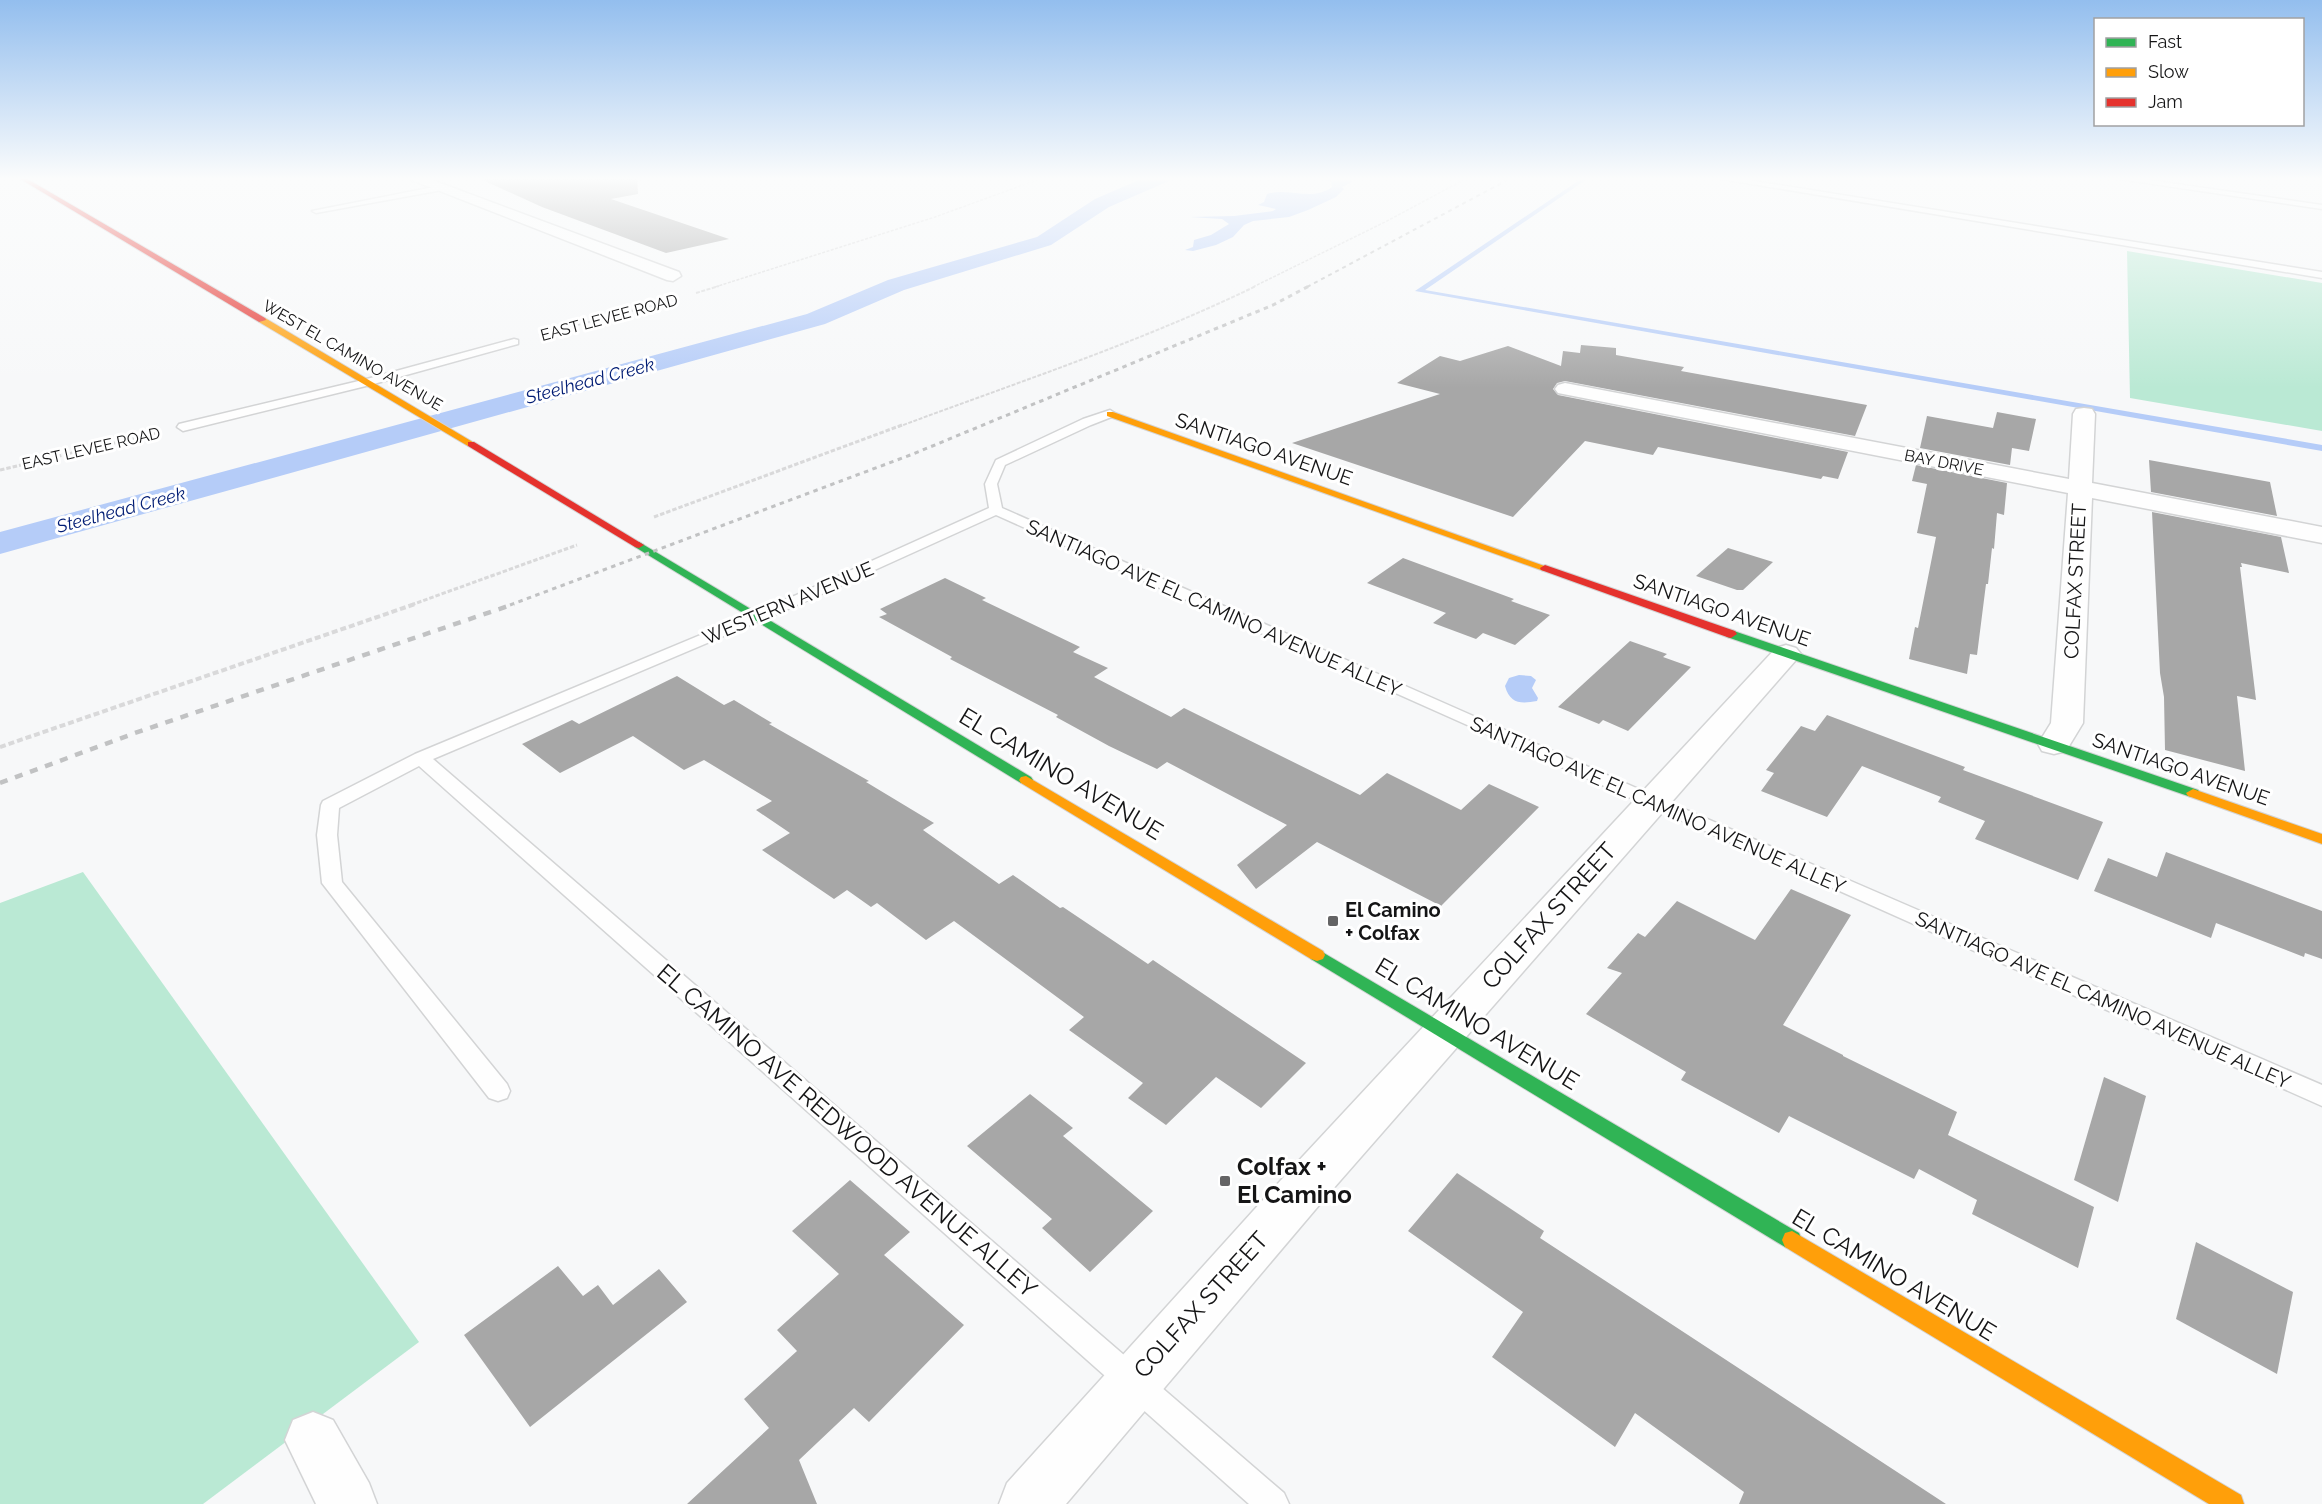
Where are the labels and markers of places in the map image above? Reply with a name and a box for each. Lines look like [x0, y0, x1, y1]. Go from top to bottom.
place label: El Camino + Colfax [1345, 898, 1441, 945]
marker: El Camino + Colfax [1326, 914, 1340, 928]
place label: Colfax + El Camino [1237, 1152, 1352, 1209]
marker: Colfax + El Camino [1218, 1174, 1232, 1188]

